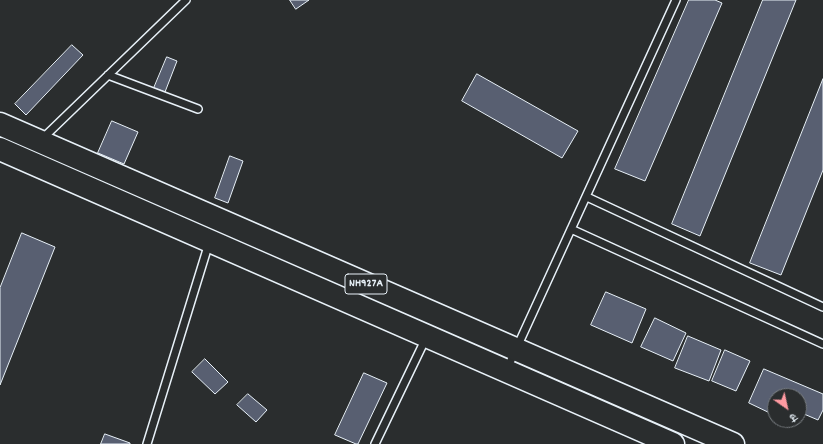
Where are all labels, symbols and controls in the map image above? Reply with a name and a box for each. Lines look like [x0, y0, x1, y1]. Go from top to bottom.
road number: NH927A [345, 274, 387, 294]
north arrow [767, 388, 807, 428]
text: उ [786, 409, 800, 425]

